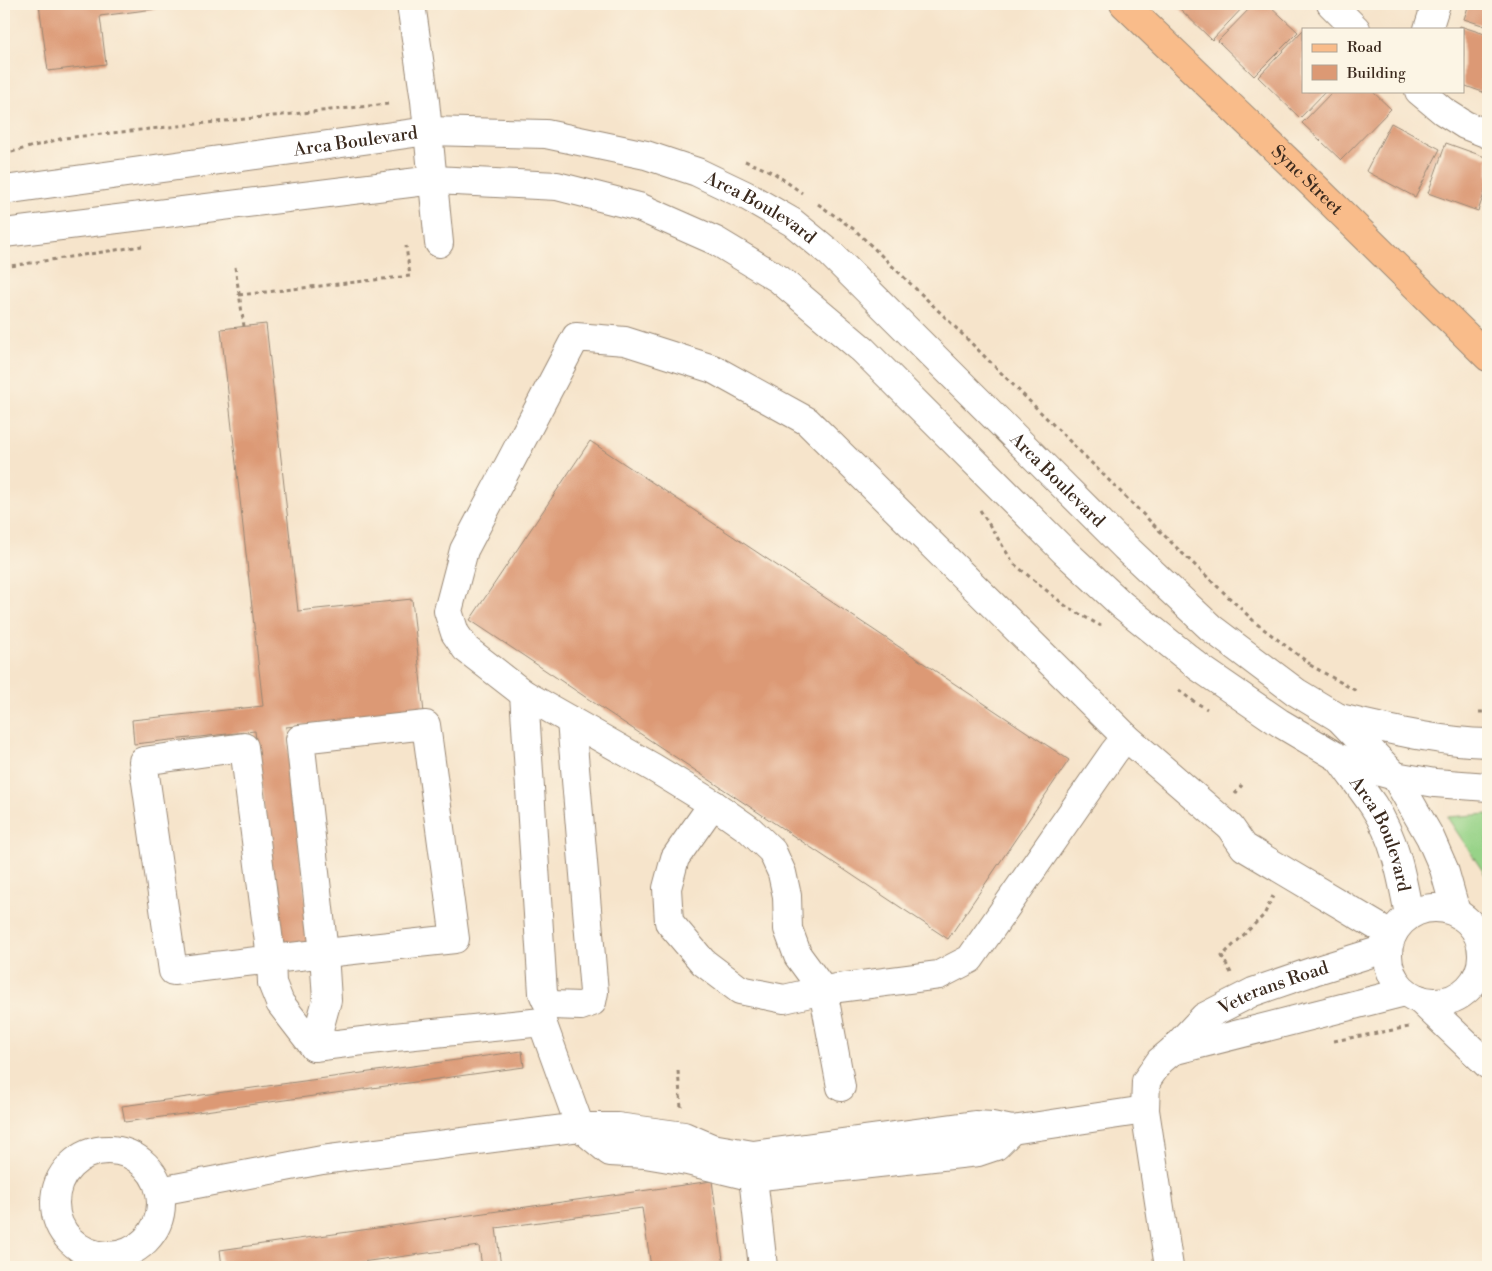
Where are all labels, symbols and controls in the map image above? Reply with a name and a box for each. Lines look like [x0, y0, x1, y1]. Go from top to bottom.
legend [1302, 28, 1464, 92]
text: Road [1347, 38, 1382, 57]
text: Building [1346, 64, 1406, 83]
street label: Arca Boulevard [291, 121, 420, 161]
street label: Sync Street [1267, 140, 1349, 220]
street label: Arca Boulevard [700, 166, 822, 249]
street label: Arca Boulevard [1005, 427, 1111, 533]
street label: Arca Boulevard [1344, 771, 1416, 894]
street label: Veterans Road [1213, 956, 1332, 1020]

